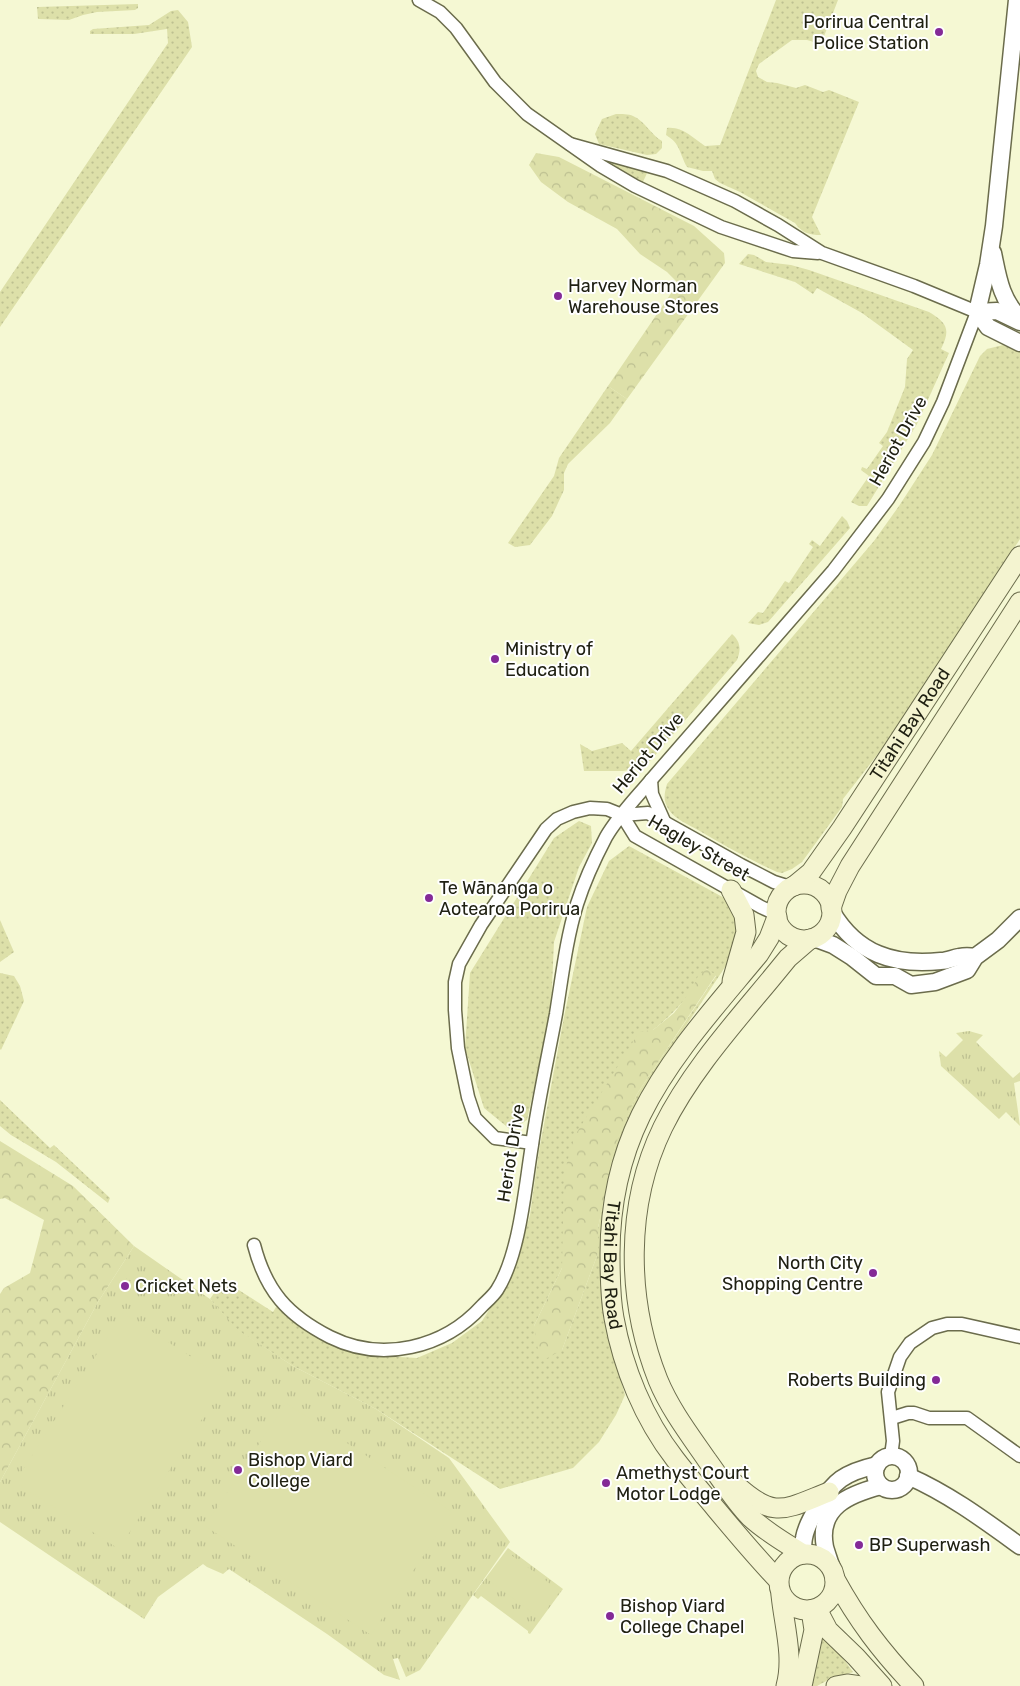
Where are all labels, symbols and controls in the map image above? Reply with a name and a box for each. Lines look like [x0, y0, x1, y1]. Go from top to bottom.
place label: Porirua Central Police Station [803, 11, 929, 54]
marker: Porirua Central Police Station [933, 26, 945, 38]
place label: Harvey Norman Warehouse Stores [568, 275, 719, 318]
marker: Harvey Norman Warehouse Stores [552, 290, 564, 302]
street label: Heriot Drive [864, 392, 932, 490]
place label: Ministry of Education [505, 638, 593, 681]
marker: Ministry of Education [489, 653, 501, 665]
street label: Titahi Bay Road [865, 664, 955, 784]
street label: Heriot Drive [608, 708, 688, 798]
street label: Hagley Street [644, 810, 754, 886]
place label: Te Wānanga o Aotearoa Porirua [439, 877, 580, 920]
marker: Te Wānanga o Aotearoa Porirua [423, 892, 435, 904]
street label: Heriot Drive [492, 1102, 530, 1204]
street label: Titahi Bay Road [599, 1199, 627, 1332]
place label: North City Shopping Centre [722, 1252, 863, 1295]
marker: North City Shopping Centre [867, 1267, 879, 1279]
place label: Cricket Nets [135, 1275, 237, 1297]
marker: Cricket Nets [119, 1280, 131, 1292]
place label: Roberts Building [787, 1369, 926, 1391]
marker: Roberts Building [930, 1374, 942, 1386]
place label: Bishop Viard College [248, 1449, 353, 1492]
place label: Amethyst Court Motor Lodge [616, 1462, 749, 1505]
marker: Bishop Viard College [232, 1464, 244, 1476]
marker: Amethyst Court Motor Lodge [600, 1477, 612, 1489]
place label: BP Superwash [869, 1534, 991, 1556]
marker: BP Superwash [853, 1539, 865, 1551]
place label: Bishop Viard College Chapel [620, 1595, 744, 1638]
marker: Bishop Viard College Chapel [604, 1610, 616, 1622]

